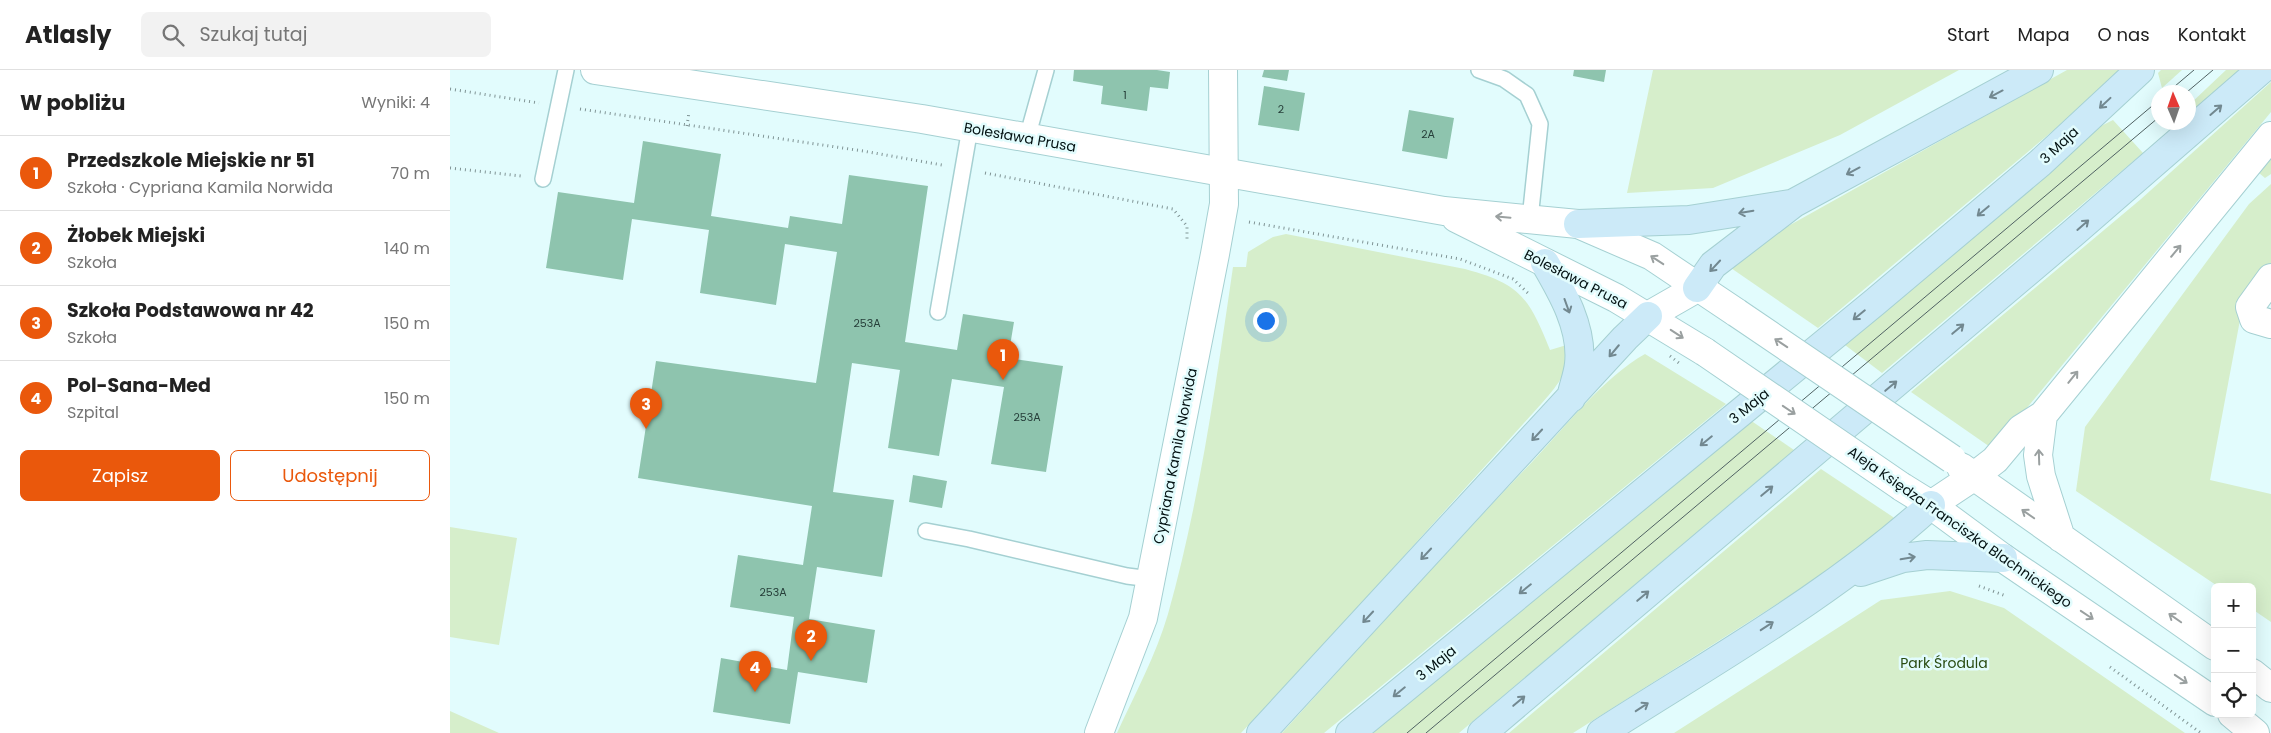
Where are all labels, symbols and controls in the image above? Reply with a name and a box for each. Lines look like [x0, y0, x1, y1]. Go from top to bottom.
search box [141, 12, 491, 57]
text: Atlasly [25, 18, 111, 51]
icon: search [159, 21, 187, 49]
text: Szukaj tutaj [199, 21, 307, 48]
text: Start [1947, 22, 1990, 47]
text: Mapa [2018, 22, 2070, 47]
text: O nas [2098, 22, 2150, 47]
text: Kontakt [2178, 22, 2246, 47]
north arrow [2151, 85, 2196, 130]
house number: 1 [1123, 87, 1127, 103]
text: W pobliżu [20, 88, 125, 117]
one-way arrow [1989, 90, 2004, 99]
text: Wyniki: 4 [361, 91, 430, 114]
one-way arrow [2098, 97, 2111, 109]
house number: 2 [1278, 101, 1284, 117]
one-way arrow [2209, 104, 2222, 116]
street label: Bolesława Prusa [962, 117, 1078, 157]
street label: 3 Maja [2035, 122, 2083, 168]
house number: 2A [1421, 126, 1435, 142]
text: Przedszkole Miejskie nr 51 [67, 147, 315, 174]
text: 1 [33, 162, 39, 185]
text: 70 m [390, 162, 430, 185]
one-way arrow [1846, 167, 1861, 176]
text: Szkoła · Cypriana Kamila Norwida [67, 176, 333, 199]
one-way arrow [1977, 205, 1990, 216]
one-way arrow [1739, 207, 1755, 217]
one-way arrow [1495, 212, 1511, 221]
one-way arrow [2076, 219, 2089, 231]
text: Żłobek Miejski [67, 222, 205, 249]
text: 2 [31, 237, 41, 260]
text: 140 m [384, 237, 430, 260]
street label: Bolesława Prusa [1521, 244, 1631, 314]
one-way arrow [2170, 245, 2181, 258]
text: Szkoła [67, 251, 117, 274]
one-way arrow [1651, 255, 1665, 265]
one-way arrow [1709, 259, 1721, 272]
text: Szkoła Podstawowa nr 42 [67, 297, 314, 324]
one-way arrow [1563, 297, 1572, 313]
your location [1253, 308, 1279, 334]
one-way arrow [1852, 310, 1865, 321]
text: 3 [31, 312, 41, 335]
text: 150 m [384, 312, 430, 335]
house number: 253A [853, 315, 881, 331]
one-way arrow [1951, 324, 1964, 335]
text: Szkoła [67, 326, 117, 349]
one-way arrow [1669, 329, 1683, 339]
one-way arrow [1774, 338, 1788, 348]
pin: 1 [987, 339, 1019, 380]
one-way arrow [1609, 344, 1620, 357]
street label: Cypriana Kamila Norwida [1148, 366, 1202, 546]
one-way arrow [2068, 371, 2079, 384]
text: Pol-Sana-Med [67, 372, 211, 399]
one-way arrow [1884, 381, 1897, 392]
street label: 3 Maja [1725, 384, 1773, 428]
text: 4 [31, 387, 41, 410]
text: 150 m [384, 387, 430, 410]
pin: 3 [630, 388, 662, 429]
text: Szpital [67, 401, 119, 424]
one-way arrow [1781, 405, 1795, 415]
house number: 253A [1013, 409, 1041, 425]
one-way arrow [1531, 429, 1543, 441]
one-way arrow [1700, 435, 1713, 446]
street label: Aleja Księdza Franciszka Blachnickiego [1844, 442, 2076, 612]
button: Zapisz [20, 450, 220, 501]
button: Udostępnij [230, 450, 430, 501]
one-way arrow [2035, 450, 2044, 466]
one-way arrow [1761, 486, 1774, 497]
one-way arrow [2021, 509, 2035, 519]
one-way arrow [1420, 547, 1432, 560]
one-way arrow [1900, 552, 1916, 562]
map controls [2211, 583, 2256, 718]
button: + [2211, 583, 2256, 628]
house number: 253A [759, 584, 787, 600]
one-way arrow [1519, 584, 1532, 595]
one-way arrow [1637, 591, 1650, 602]
one-way arrow [1362, 610, 1374, 623]
one-way arrow [2080, 610, 2094, 620]
one-way arrow [2168, 613, 2182, 623]
pin: 2 [795, 620, 827, 661]
one-way arrow [1760, 621, 1774, 632]
button: − [2211, 628, 2256, 673]
street label: 3 Maja [1412, 641, 1460, 685]
pin: 4 [739, 651, 771, 692]
park label: Park Środula [1900, 653, 1988, 673]
button: locate [2211, 673, 2256, 718]
one-way arrow [2173, 674, 2187, 684]
one-way arrow [1393, 687, 1406, 698]
one-way arrow [1513, 696, 1526, 707]
one-way arrow [1634, 701, 1648, 711]

